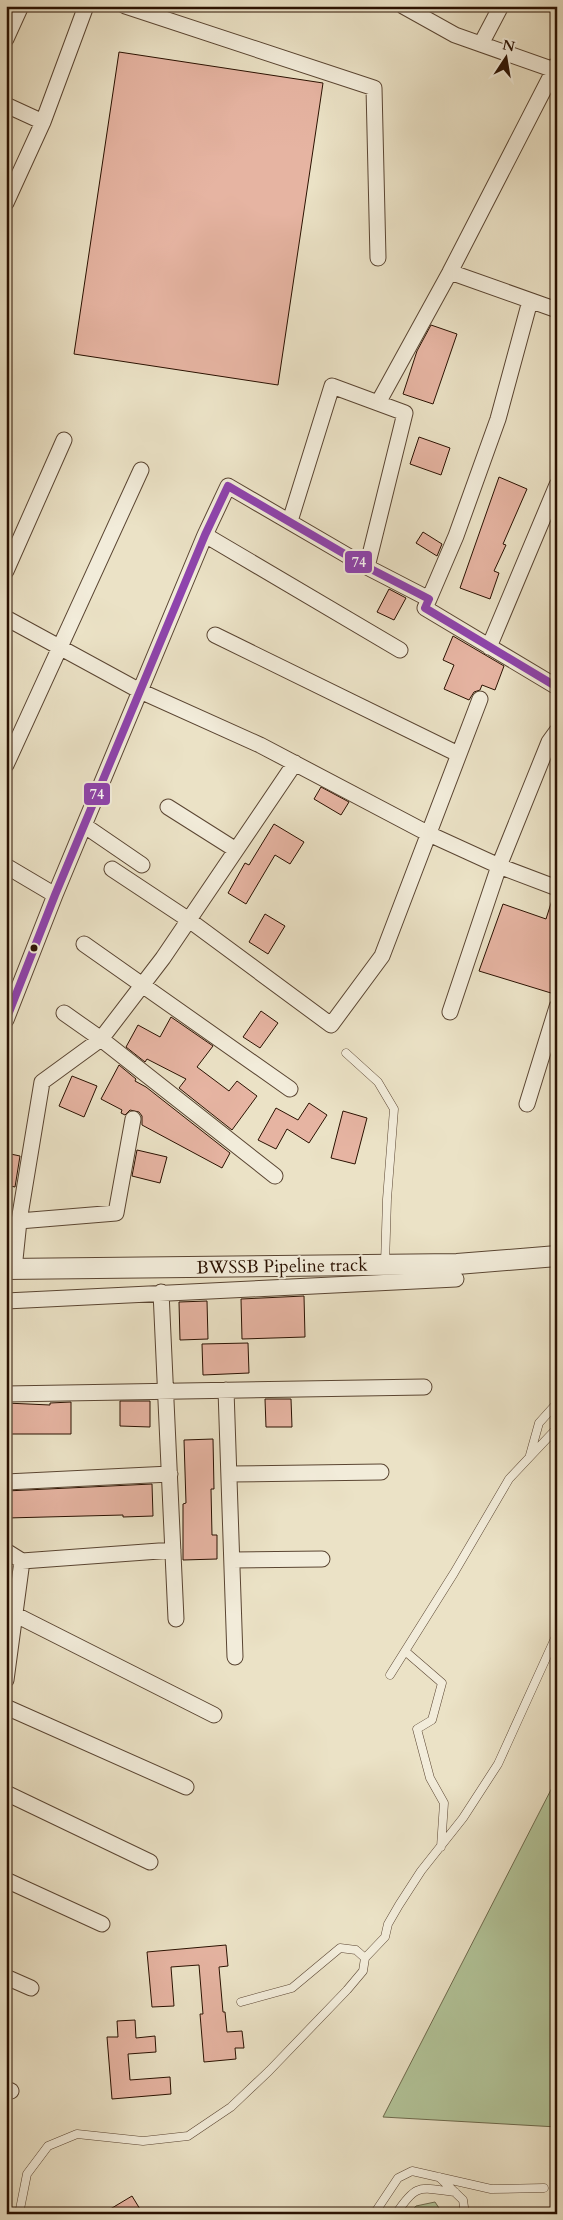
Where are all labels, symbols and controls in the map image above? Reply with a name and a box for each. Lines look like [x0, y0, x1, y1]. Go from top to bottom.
north arrow [480, 32, 530, 82]
text: N [501, 35, 517, 56]
line badge: 74 [344, 550, 373, 574]
text: 74 [352, 553, 366, 572]
line badge: 74 [83, 782, 111, 806]
text: 74 [90, 785, 104, 804]
unlabelled marker [29, 943, 39, 953]
street label: BWSSB Pipeline track [196, 1252, 368, 1280]

